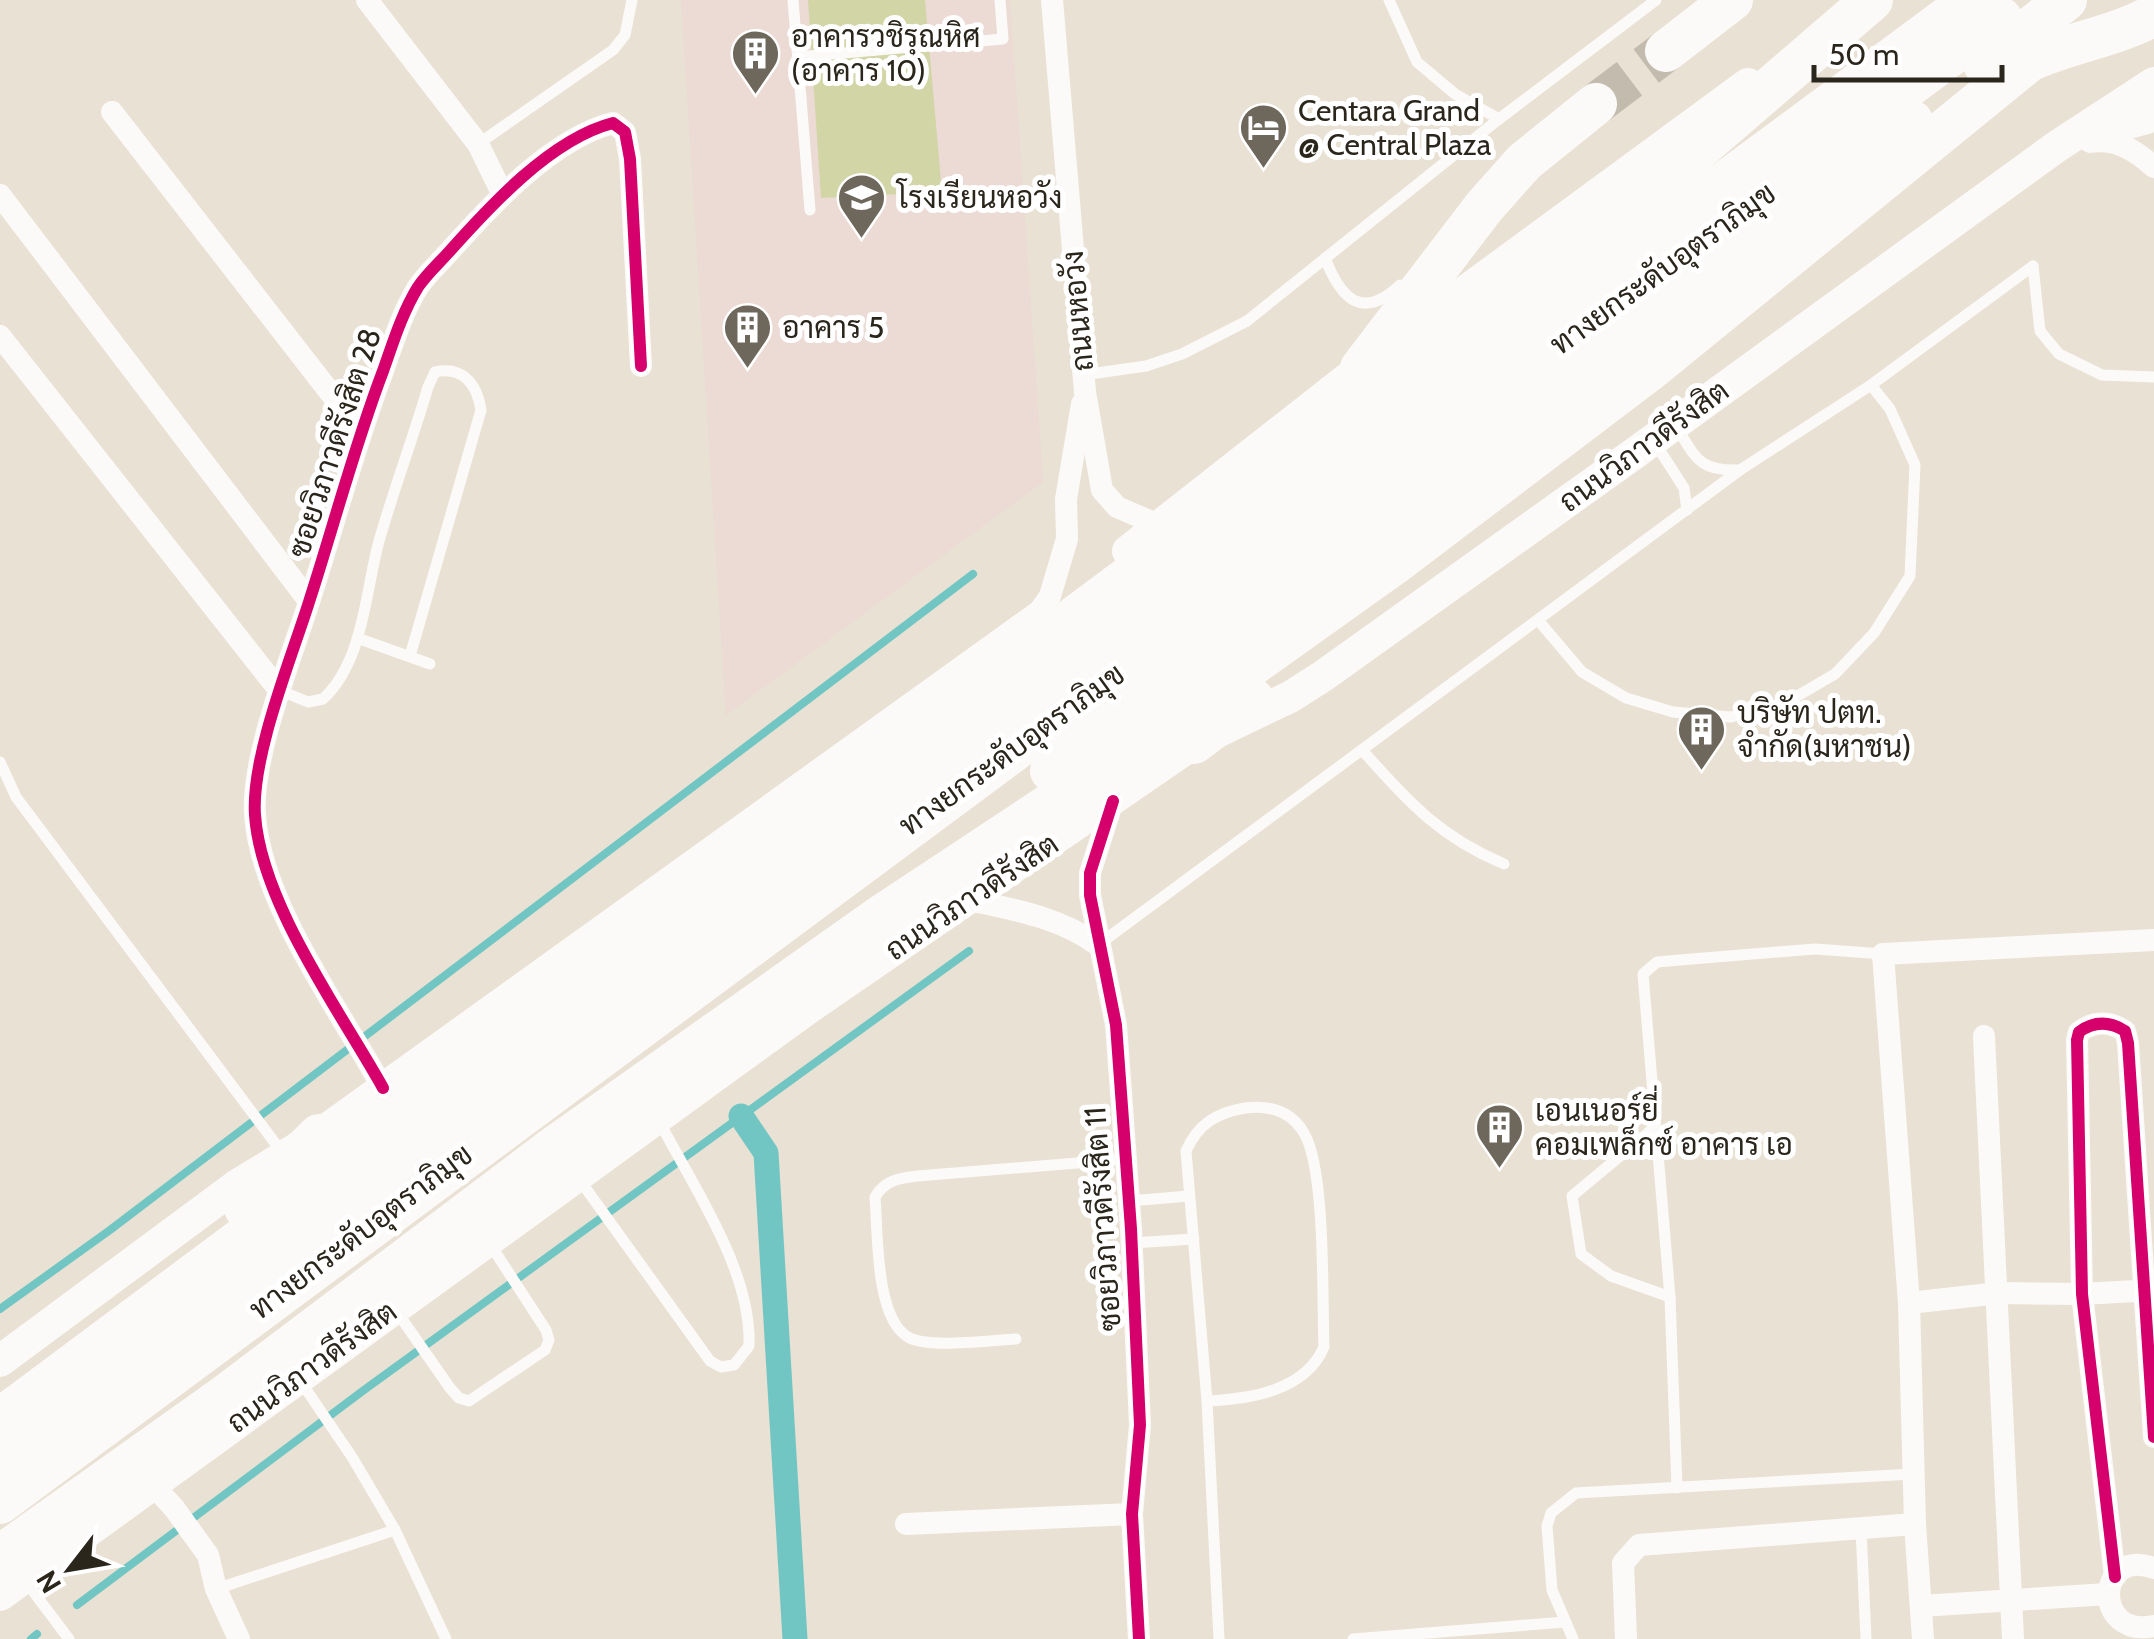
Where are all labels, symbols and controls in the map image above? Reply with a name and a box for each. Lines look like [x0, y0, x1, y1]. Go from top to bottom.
place label: อาคารวชิรุณหิศ (อาคาร 10) [791, 18, 980, 89]
scale bar [1814, 20, 2002, 82]
building icon: อาคารวชิรุณหิศ (อาคาร 10) [730, 28, 782, 96]
text: 50 m [1829, 36, 1899, 73]
place label: Centara Grand @ Central Plaza [1298, 92, 1492, 163]
hotel icon: Centara Grand @ Central Plaza [1237, 102, 1289, 170]
school or university icon: โรงเรียนหอวัง [836, 172, 888, 240]
street label: ทางยกระดับอุตราภิมุข [1543, 174, 1784, 365]
place label: โรงเรียนหอวัง [895, 178, 1062, 216]
street label: ถนนหอวัง [1054, 249, 1101, 373]
building icon: อาคาร 5 [721, 302, 773, 370]
place label: อาคาร 5 [782, 309, 884, 346]
street label: ซอยวิภาวดีรังสิต 28 [280, 323, 389, 562]
street label: ถนนวิภาวดีรังสิต [1552, 372, 1736, 520]
street label: ทางยกระดับอุตราภิมุข [892, 655, 1133, 846]
place label: บริษัท ปตท. จำกัด(มหาชน) [1737, 694, 1911, 765]
building icon: บริษัท ปตท. จำกัด(มหาชน) [1676, 704, 1728, 772]
street label: ถนนวิภาวดีรังสิต [878, 825, 1065, 968]
place label: เอนเนอร์ยี่ คอมเพล็กซ์ อาคาร เอ [1535, 1085, 1793, 1163]
building icon: เอนเนอร์ยี่ คอมเพล็กซ์ อาคาร เอ [1474, 1102, 1526, 1170]
street label: ซอยวิภาวดีรังสิต 11 [1076, 1106, 1129, 1332]
street label: ทางยกระดับอุตราภิมุข [242, 1136, 481, 1330]
street label: ถนนวิภาวดีรังสิต [220, 1293, 404, 1441]
north arrow [20, 1519, 120, 1619]
text: N [29, 1565, 68, 1599]

